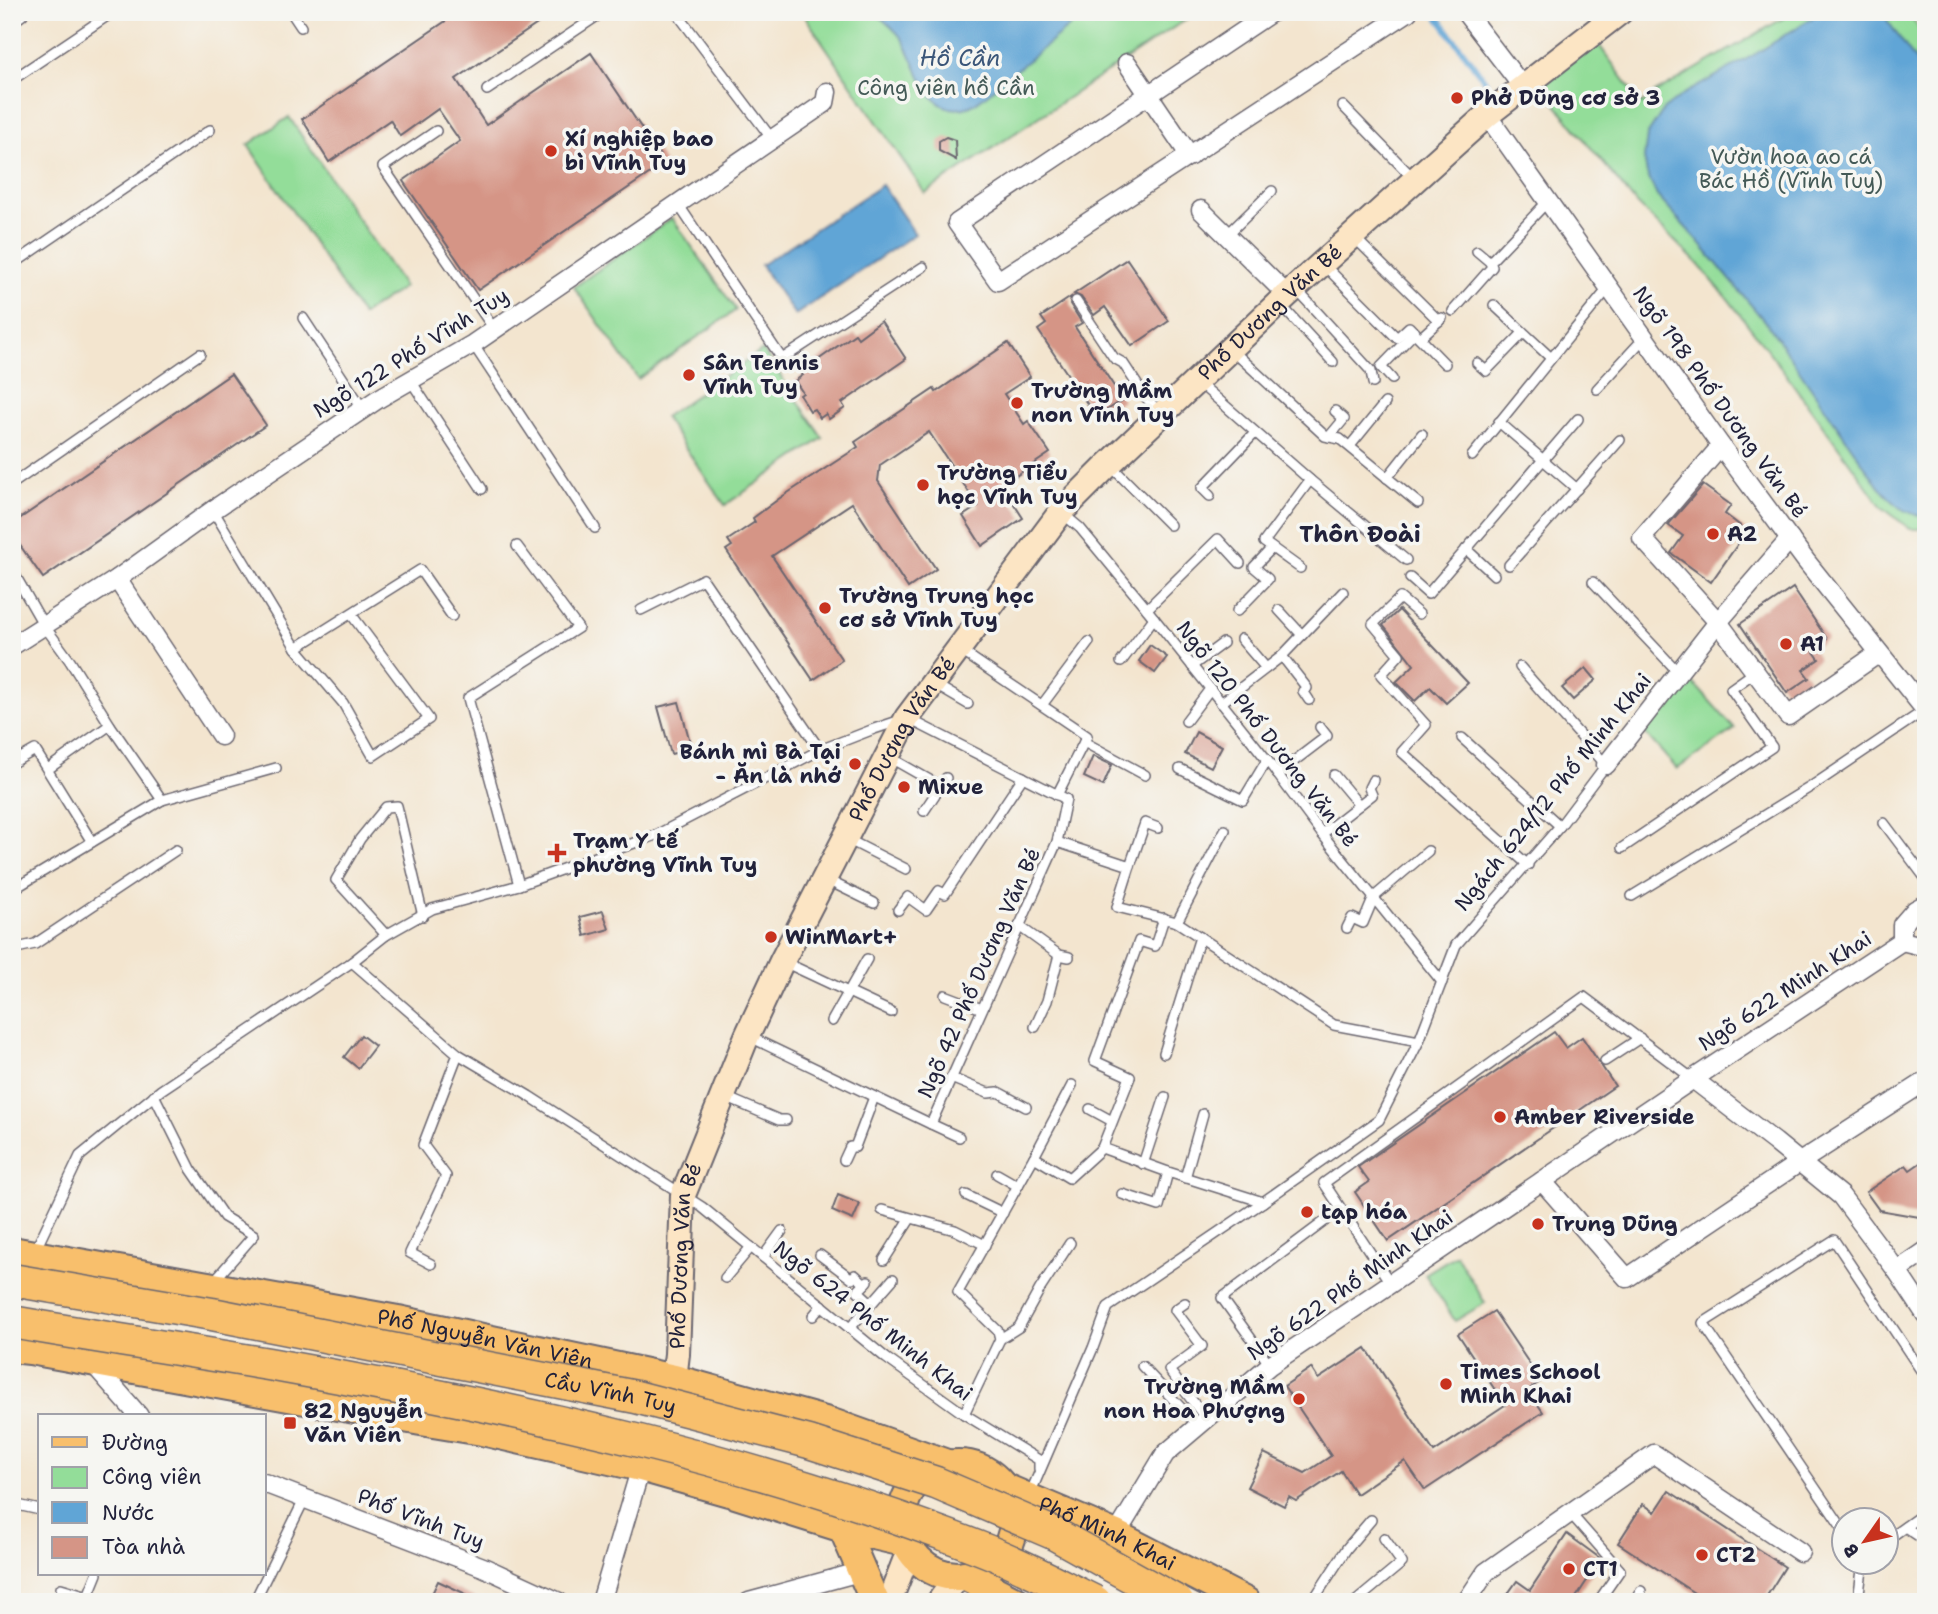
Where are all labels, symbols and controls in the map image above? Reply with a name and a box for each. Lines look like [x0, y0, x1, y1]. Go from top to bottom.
water label: Hồ Cần [920, 43, 1000, 73]
park label: Công viên hồ Cần [857, 74, 1035, 102]
place label: Phở Dũng cơ sở 3 [1471, 84, 1660, 112]
marker: Phở Dũng cơ sở 3 [1449, 90, 1465, 106]
place label: Xí nghiệp bao bì Vĩnh Tuy [565, 125, 714, 177]
marker: Xí nghiệp bao bì Vĩnh Tuy [543, 143, 559, 159]
park label: Vườn hoa ao cá Bác Hồ (Vĩnh Tuy) [1699, 143, 1883, 195]
street label: Phố Dương Văn Bé [1192, 238, 1348, 387]
street label: Ngõ 198 Phố Dương Văn Bé [1626, 280, 1814, 524]
street label: Ngõ 122 Phố Vĩnh Tuy [308, 281, 514, 425]
place label: Sân Tennis Vĩnh Tuy [703, 349, 819, 401]
marker: Sân Tennis Vĩnh Tuy [681, 367, 697, 383]
place label: Trường Mầm non Vĩnh Tuy [1031, 377, 1174, 429]
marker: Trường Mầm non Vĩnh Tuy [1009, 395, 1025, 411]
place label: Trường Tiểu học Vĩnh Tuy [937, 459, 1078, 511]
marker: Trường Tiểu học Vĩnh Tuy [915, 477, 931, 493]
district label: Thôn Đoài [1299, 519, 1421, 549]
place label: A2 [1727, 520, 1758, 548]
marker: A2 [1705, 526, 1721, 542]
place label: Trường Trung học cơ sở Vĩnh Tuy [839, 582, 1034, 634]
marker: Trường Trung học cơ sở Vĩnh Tuy [817, 600, 833, 616]
street label: Ngõ 120 Phố Dương Văn Bé [1170, 615, 1364, 853]
place label: A1 [1800, 630, 1824, 658]
marker: A1 [1778, 636, 1794, 652]
street label: Phố Dương Văn Bé [842, 651, 962, 826]
street label: Ngách 624/12 Phố Minh Khai [1448, 667, 1658, 917]
place label: Bánh mì Bà Tại - Ăn là nhớ [680, 738, 841, 790]
marker: Bánh mì Bà Tại - Ăn là nhớ [847, 756, 863, 772]
place label: Mixue [918, 773, 984, 801]
marker: Mixue [896, 779, 912, 795]
place label: Trạm Y tế phường Vĩnh Tuy [573, 827, 757, 879]
marker: Trạm Y tế phường Vĩnh Tuy [547, 843, 567, 863]
street label: Ngõ 42 Phố Dương Văn Bé [911, 843, 1047, 1103]
place label: WinMart+ [785, 923, 898, 951]
street label: Ngõ 622 Minh Khai [1693, 924, 1877, 1058]
marker: WinMart+ [763, 929, 779, 945]
place label: Amber Riverside [1514, 1103, 1695, 1131]
marker: Amber Riverside [1492, 1109, 1508, 1125]
street label: Phố Dương Văn Bé [663, 1159, 709, 1350]
place label: tạp hóa [1321, 1198, 1408, 1226]
street label: Ngõ 622 Phố Minh Khai [1241, 1203, 1459, 1367]
marker: tạp hóa [1299, 1204, 1315, 1220]
place label: Trung Dũng [1552, 1210, 1678, 1238]
marker: Trung Dũng [1530, 1216, 1546, 1232]
street label: Ngõ 624 Phố Minh Khai [768, 1234, 978, 1408]
street label: Phố Nguyễn Văn Viên [375, 1303, 595, 1375]
place label: Times School Minh Khai [1460, 1358, 1601, 1410]
street label: Cầu Vĩnh Tuy [542, 1365, 679, 1421]
place label: Trường Mầm non Hoa Phượng [1104, 1373, 1285, 1425]
marker: Times School Minh Khai [1438, 1376, 1454, 1392]
marker: Trường Mầm non Hoa Phượng [1291, 1391, 1307, 1407]
place label: 82 Nguyễn Văn Viên [304, 1397, 423, 1449]
legend [38, 1414, 266, 1576]
marker: 82 Nguyễn Văn Viên [282, 1415, 298, 1431]
text: Đường [102, 1429, 168, 1457]
text: Công viên [102, 1463, 201, 1491]
street label: Phố Vĩnh Tuy [353, 1482, 489, 1556]
street label: Phố Minh Khai [1034, 1490, 1181, 1578]
text: Nước [102, 1499, 154, 1527]
north arrow [1829, 1506, 1899, 1576]
text: Tòa nhà [102, 1533, 185, 1561]
text: B [1838, 1538, 1865, 1562]
place label: CT2 [1716, 1541, 1756, 1569]
marker: CT2 [1694, 1547, 1710, 1563]
place label: CT1 [1583, 1555, 1618, 1583]
marker: CT1 [1561, 1561, 1577, 1577]

